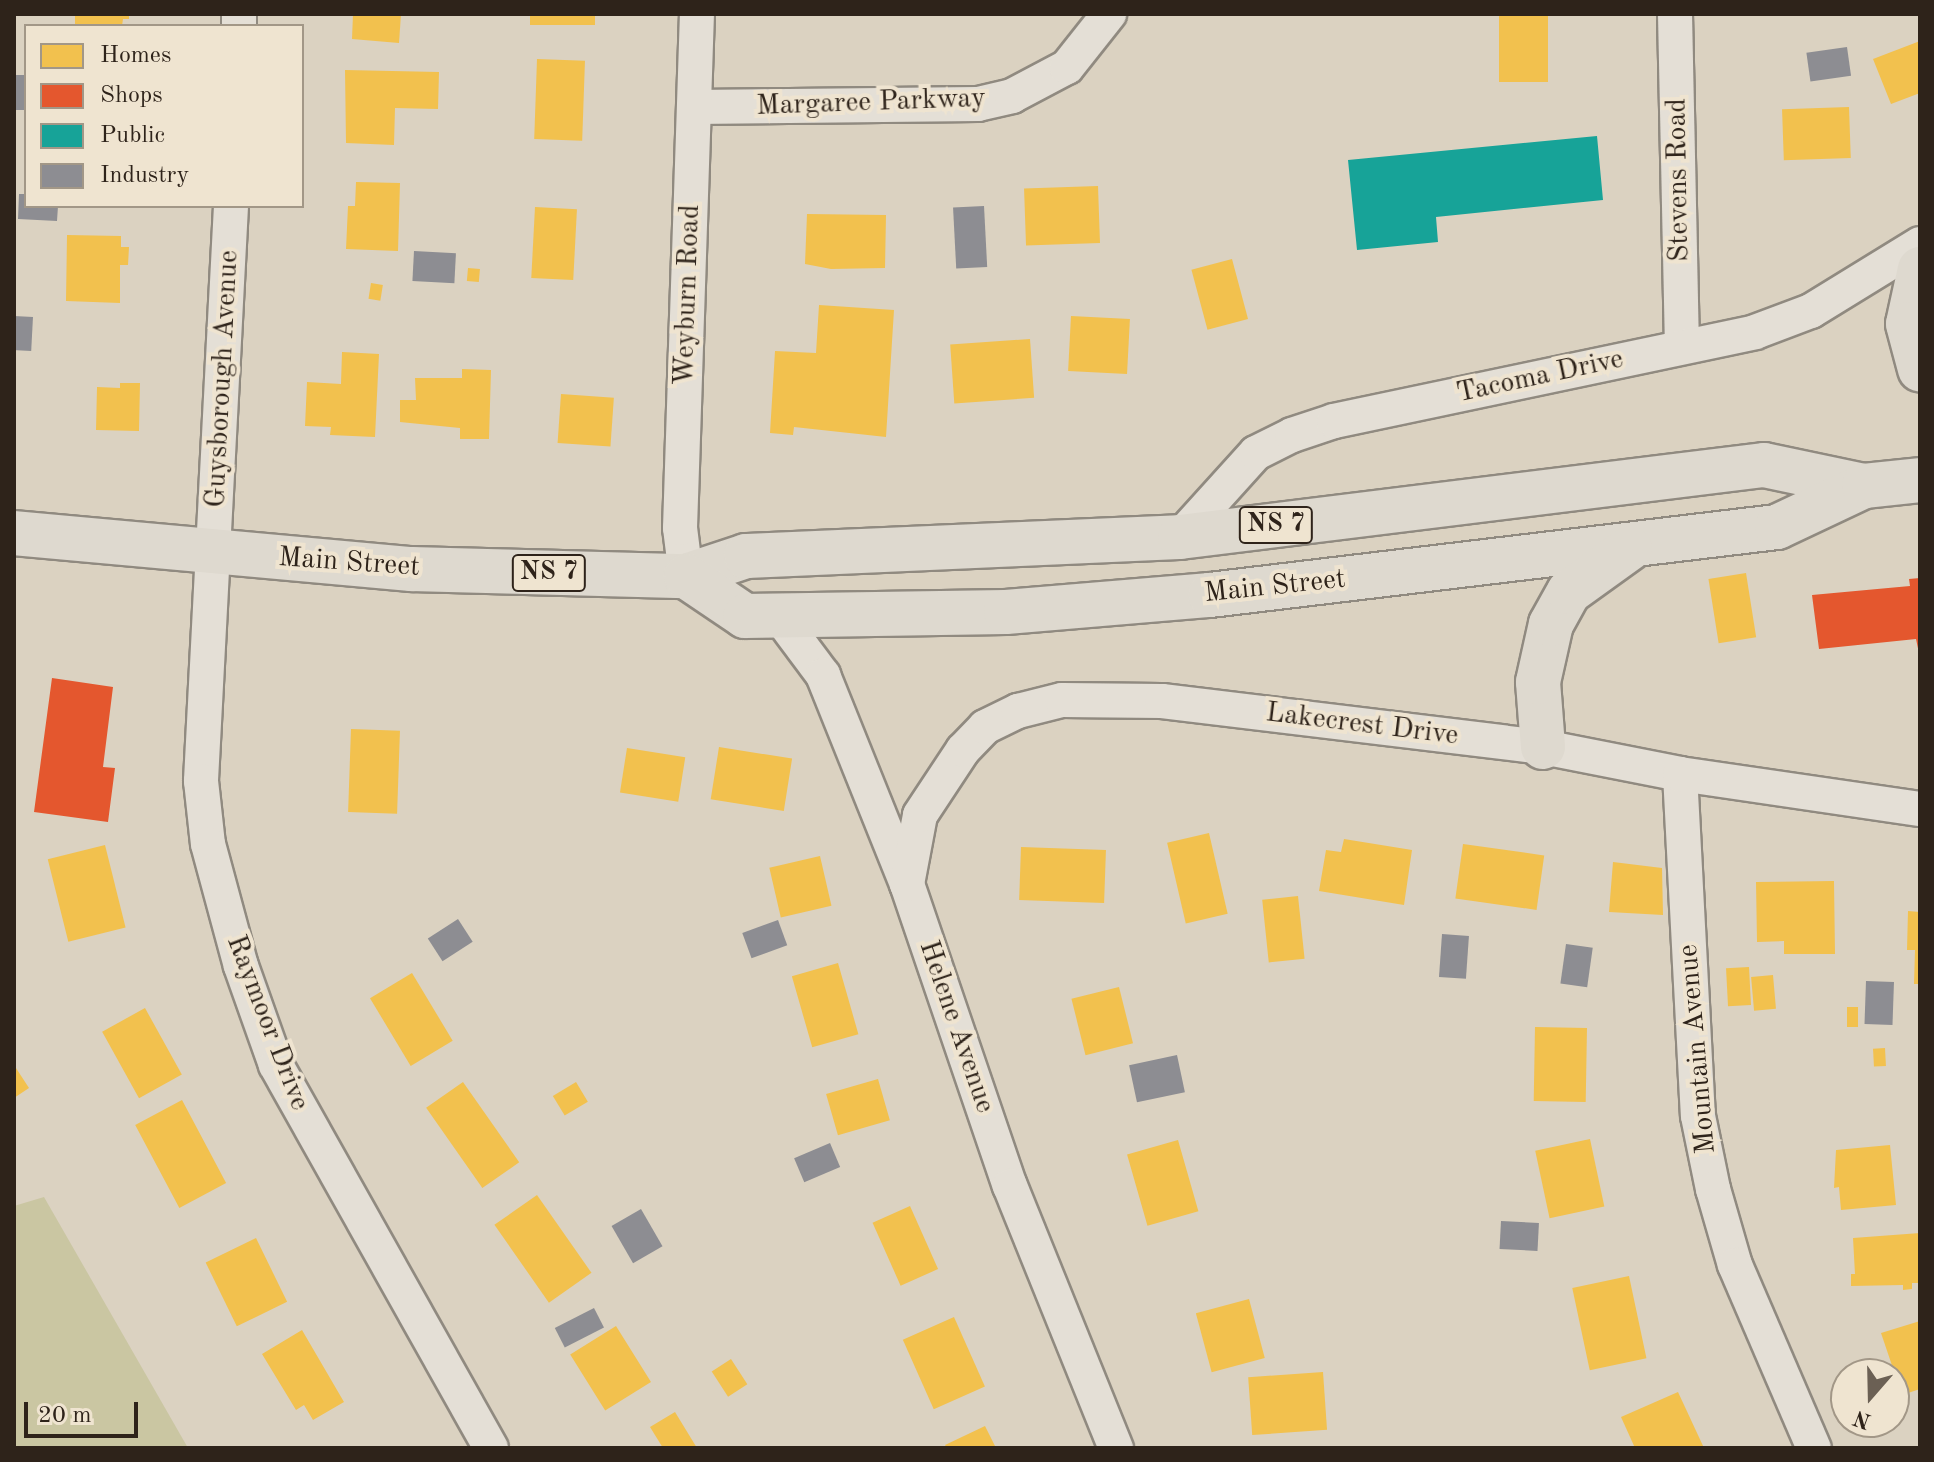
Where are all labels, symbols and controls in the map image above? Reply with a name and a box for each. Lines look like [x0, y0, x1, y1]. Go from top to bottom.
legend [24, 24, 304, 208]
text: Homes [100, 44, 171, 68]
street label: Margaree Parkway [756, 82, 986, 124]
text: Shops [100, 84, 163, 108]
street label: Stevens Road [1661, 98, 1697, 262]
text: Public [100, 124, 165, 148]
text: Industry [100, 164, 189, 188]
street label: Weyburn Road [668, 204, 708, 386]
street label: Guysborough Avenue [199, 249, 247, 509]
street label: Tacoma Drive [1454, 343, 1626, 411]
road number: NS 7 [1238, 503, 1314, 547]
street label: Main Street [277, 541, 421, 585]
road number: NS 7 [511, 551, 587, 595]
street label: Main Street [1203, 563, 1347, 611]
street label: Lakecrest Drive [1264, 697, 1460, 753]
street label: Raymoor Drive [218, 931, 316, 1115]
street label: Helene Avenue [911, 936, 1001, 1118]
street label: Mountain Avenue [1672, 943, 1724, 1155]
north arrow [1830, 1358, 1910, 1438]
scale bar [28, 1386, 142, 1436]
text: 20 m [38, 1404, 92, 1428]
text: N [1851, 1405, 1874, 1432]

